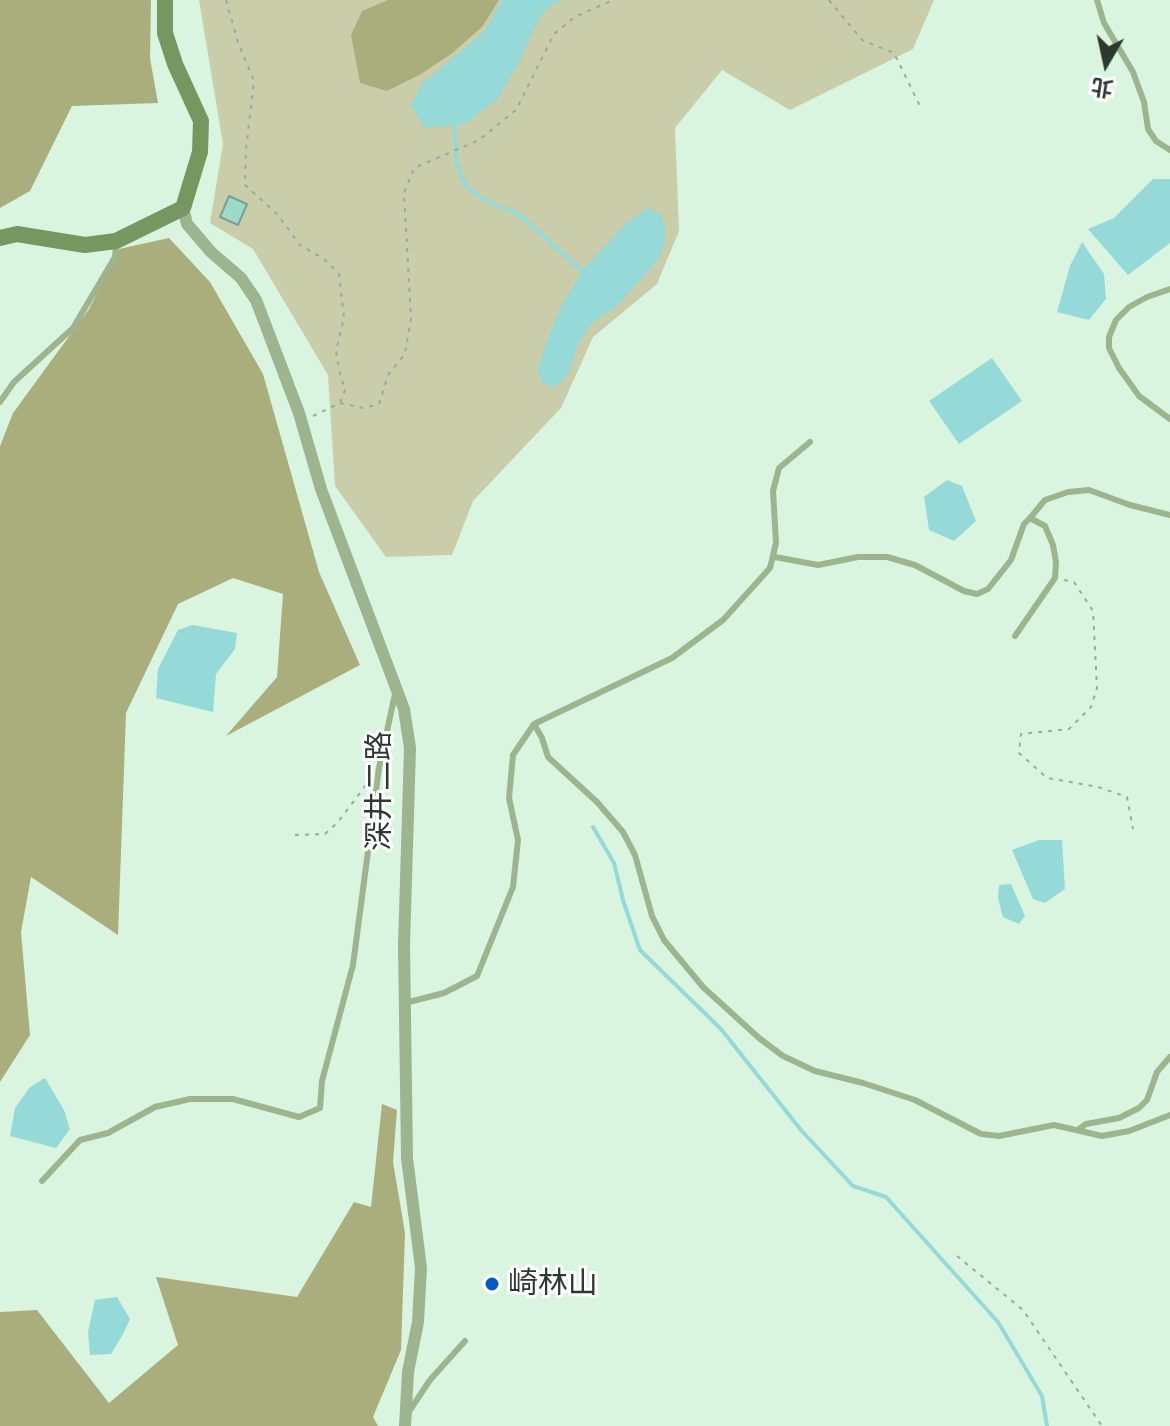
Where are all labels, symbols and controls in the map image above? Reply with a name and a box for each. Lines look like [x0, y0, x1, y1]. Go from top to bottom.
north arrow [1066, 24, 1146, 104]
text: 北 [1089, 72, 1115, 103]
street label: 深井二路 [362, 731, 398, 851]
place label: 崎林山 [508, 1266, 598, 1302]
marker: 崎林山 [483, 1275, 501, 1293]

